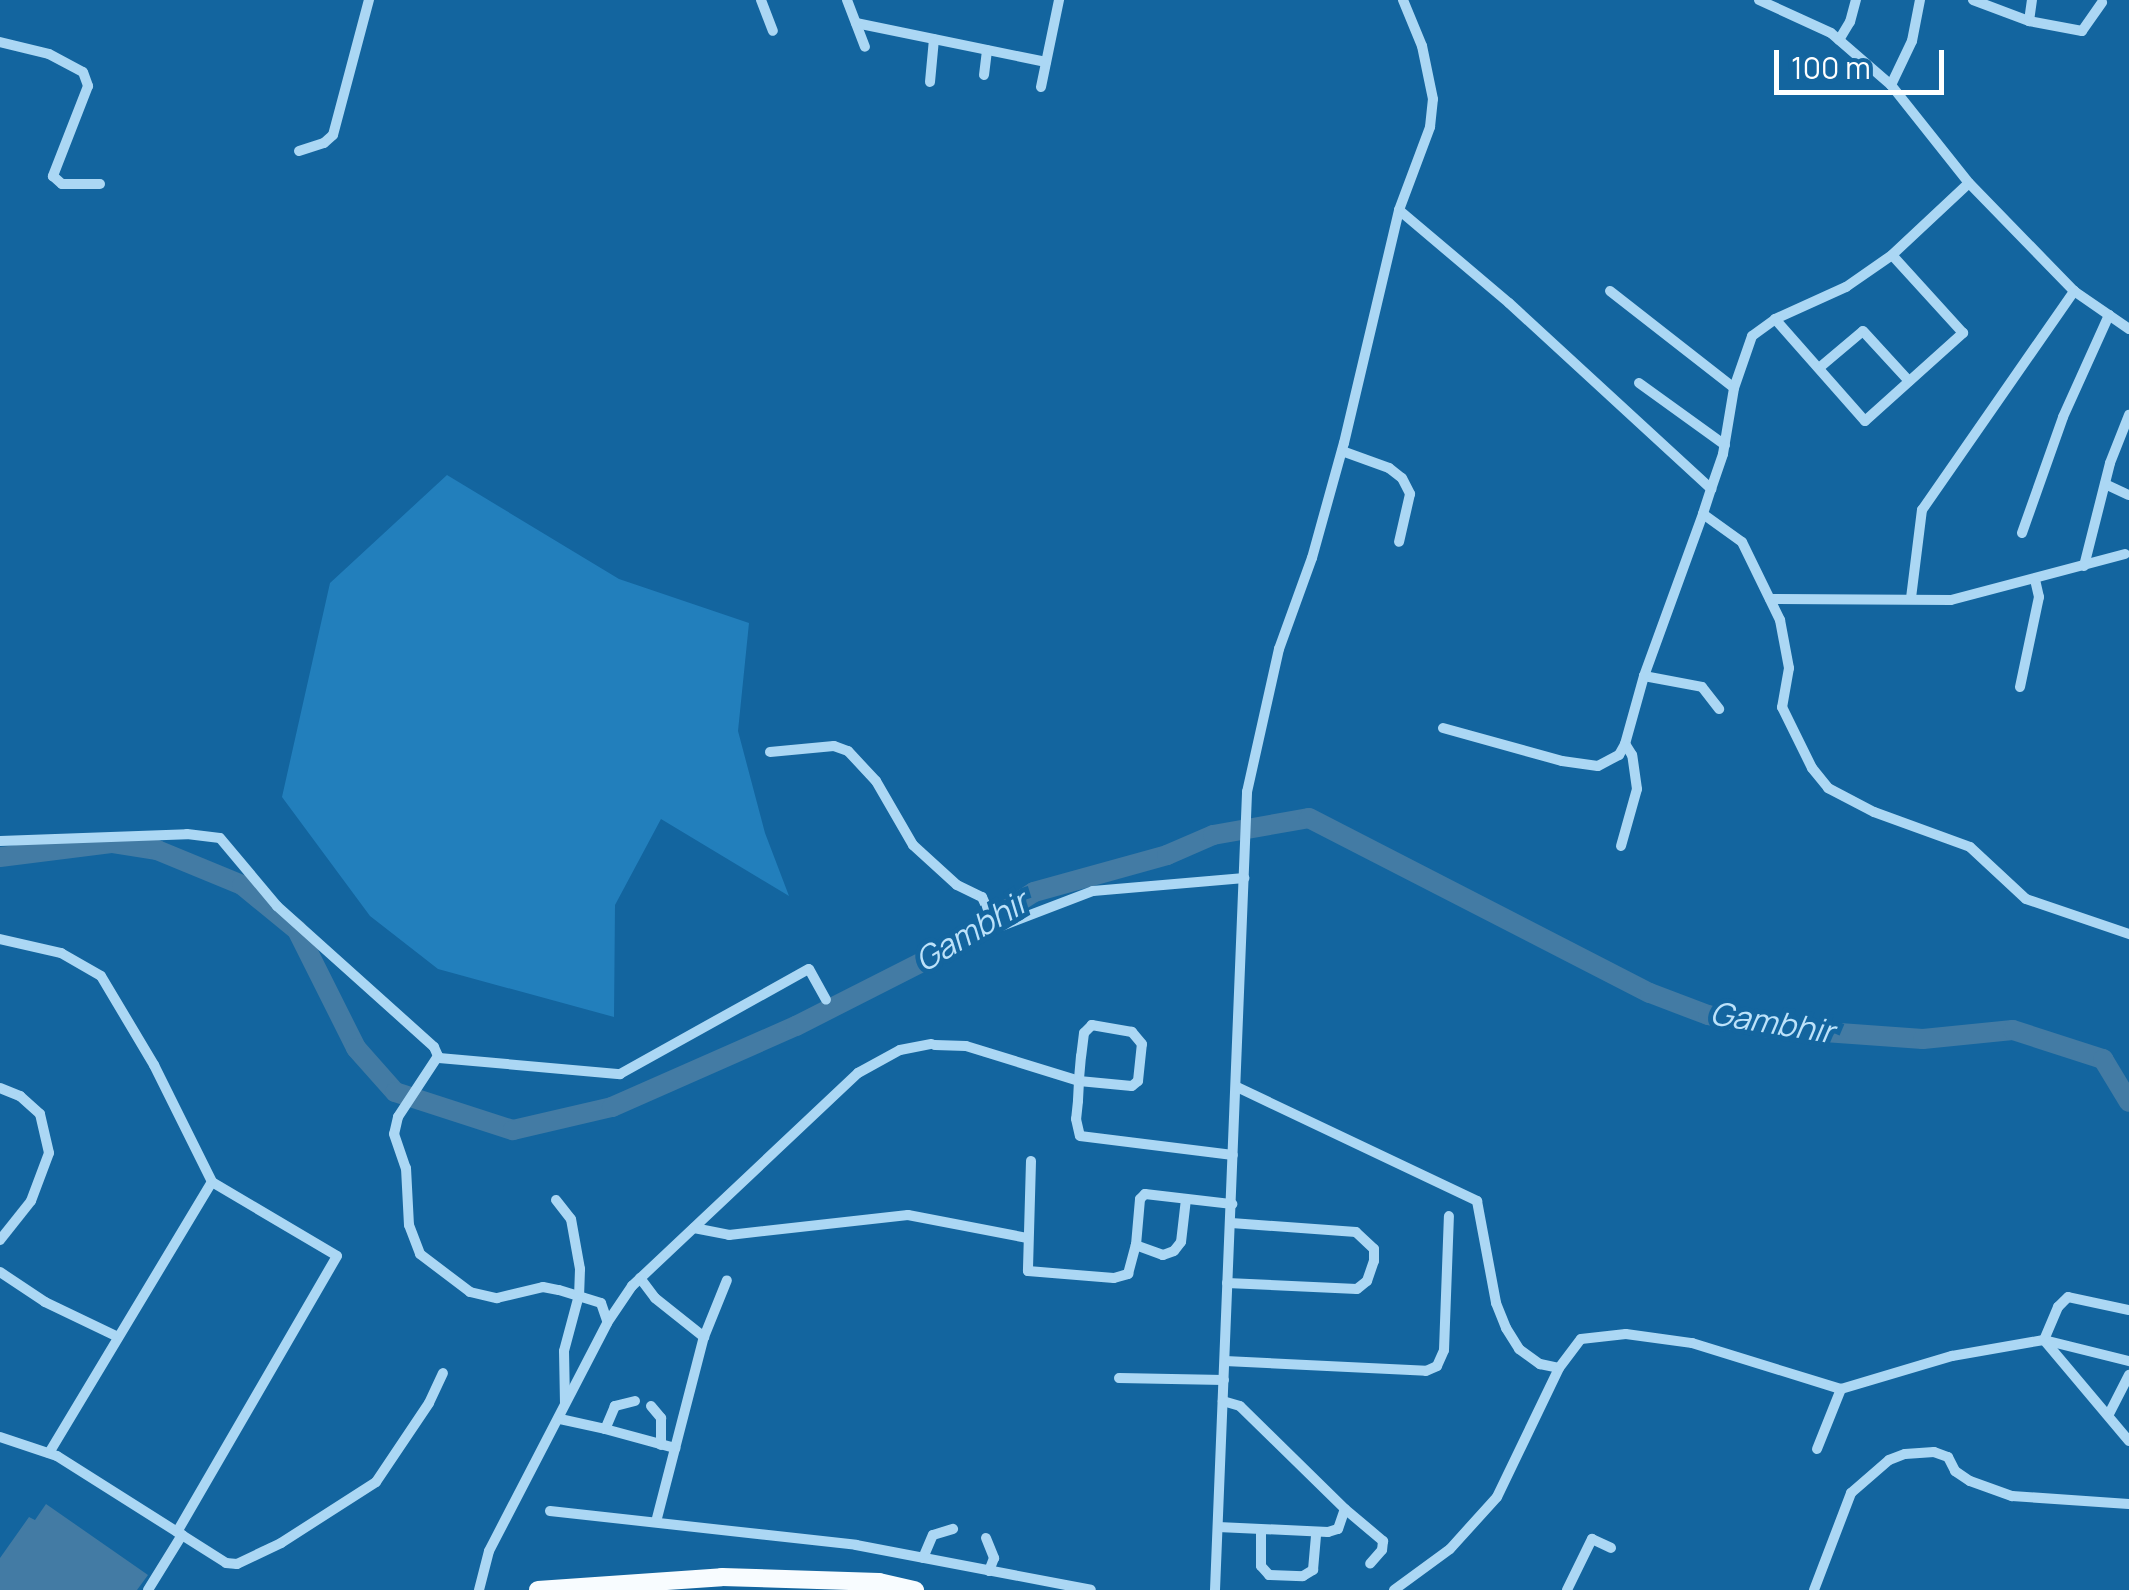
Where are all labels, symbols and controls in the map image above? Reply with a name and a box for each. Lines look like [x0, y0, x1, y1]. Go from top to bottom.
scale bar [1779, 30, 1949, 92]
text: 100 m [1791, 47, 1871, 88]
water label: Gambhir [908, 882, 1034, 980]
water label: Gambhir [1708, 993, 1836, 1051]

